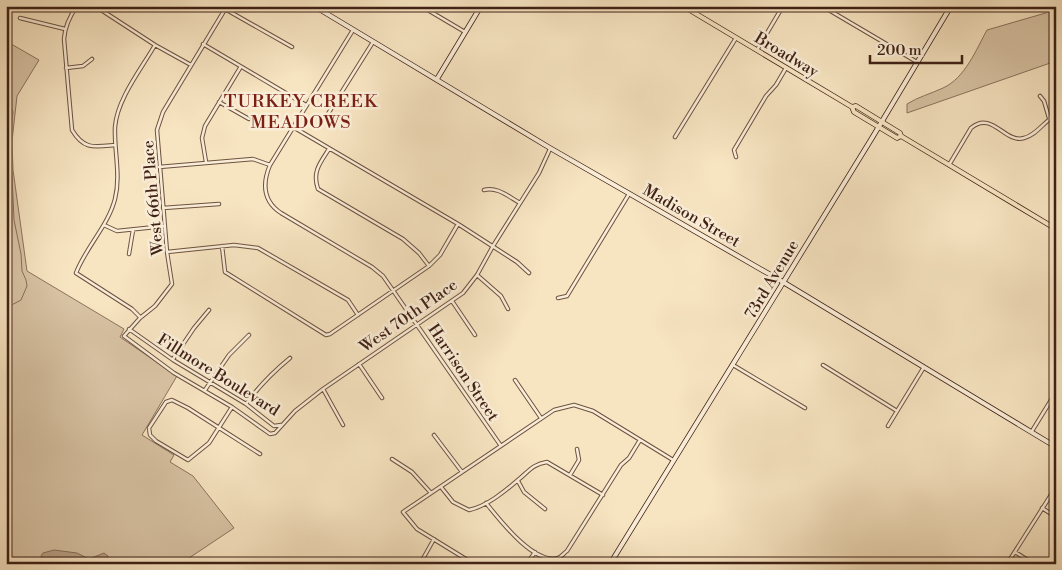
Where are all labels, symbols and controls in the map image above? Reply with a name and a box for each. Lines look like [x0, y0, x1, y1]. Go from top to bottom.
street label: Broadway [750, 27, 822, 82]
scale bar [870, 32, 962, 64]
text: 200 m [877, 41, 922, 60]
district label: TURKEY CREEK MEADOWS [224, 90, 379, 134]
street label: West 66th Place [138, 139, 168, 257]
street label: Madison Street [639, 180, 744, 252]
street label: 73rd Avenue [740, 236, 803, 323]
street label: West 70th Place [355, 275, 461, 357]
street label: Harrison Street [423, 320, 503, 425]
street label: Fillmore Boulevard [154, 329, 283, 420]

